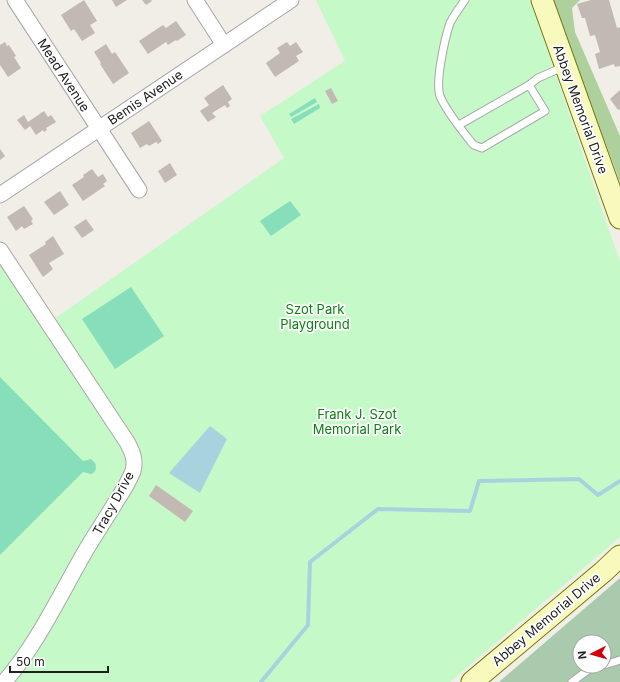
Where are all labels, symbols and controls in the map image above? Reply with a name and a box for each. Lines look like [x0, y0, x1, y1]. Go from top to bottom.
street label: Mead Avenue [34, 35, 94, 115]
street label: Abbey Memorial Drive [550, 42, 612, 176]
street label: Bemis Avenue [105, 66, 185, 128]
park label: Szot Park Playground [280, 301, 350, 332]
park label: Frank J. Szot Memorial Park [313, 406, 401, 437]
street label: Tracy Drive [89, 468, 137, 538]
street label: Abbey Memorial Drive [489, 569, 603, 669]
north arrow [572, 634, 612, 674]
scale bar [10, 648, 108, 674]
text: N [575, 650, 589, 660]
text: 50 m [16, 654, 45, 669]

